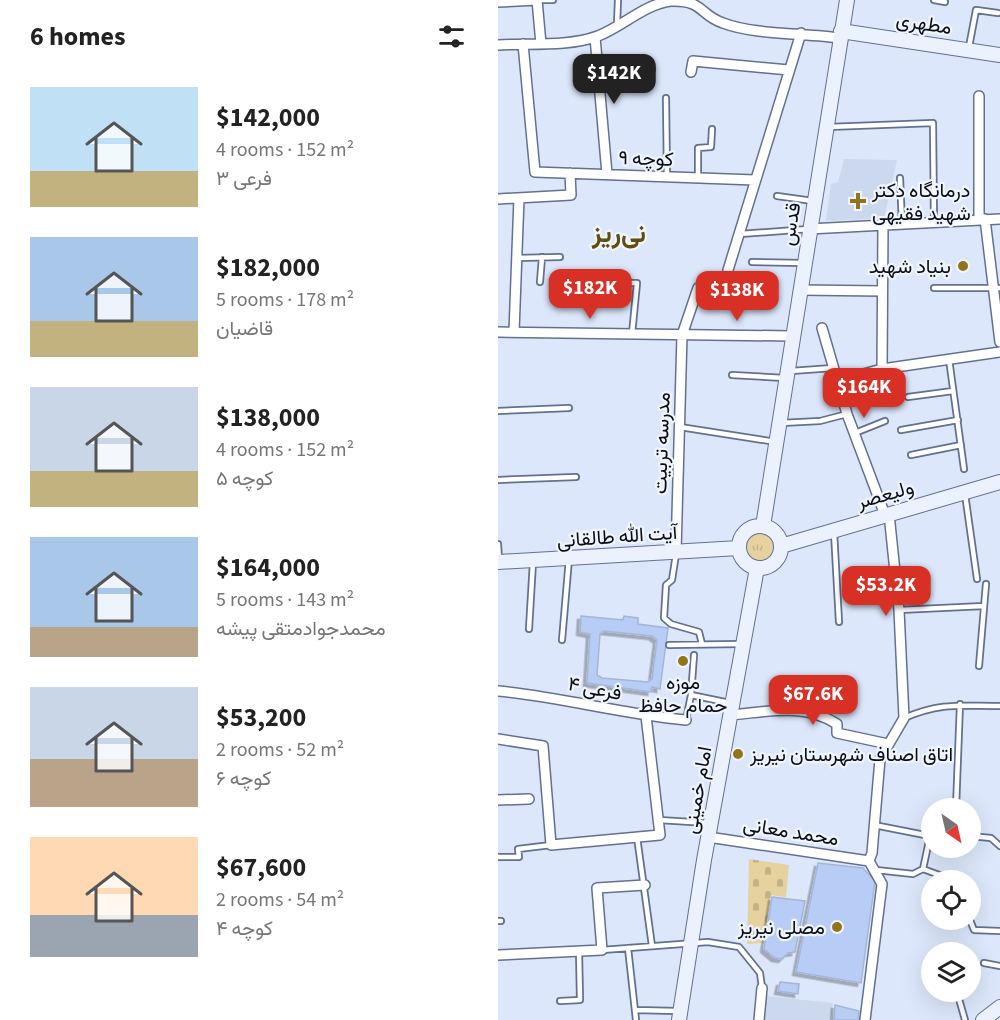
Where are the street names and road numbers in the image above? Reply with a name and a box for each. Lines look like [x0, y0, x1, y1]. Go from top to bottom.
street label: مطهری [894, 6, 954, 42]
street label: کوچه ۹ [618, 144, 674, 174]
street label: قدس [774, 201, 808, 248]
street label: مدرسه تربیت [646, 392, 678, 494]
street label: ولیعصر [852, 473, 917, 517]
street label: آیت الله طالقانی [556, 519, 680, 555]
street label: فرعی ۴ [566, 670, 624, 708]
street label: امام خمینی [677, 744, 719, 836]
street label: محمد معانی [741, 811, 841, 853]

